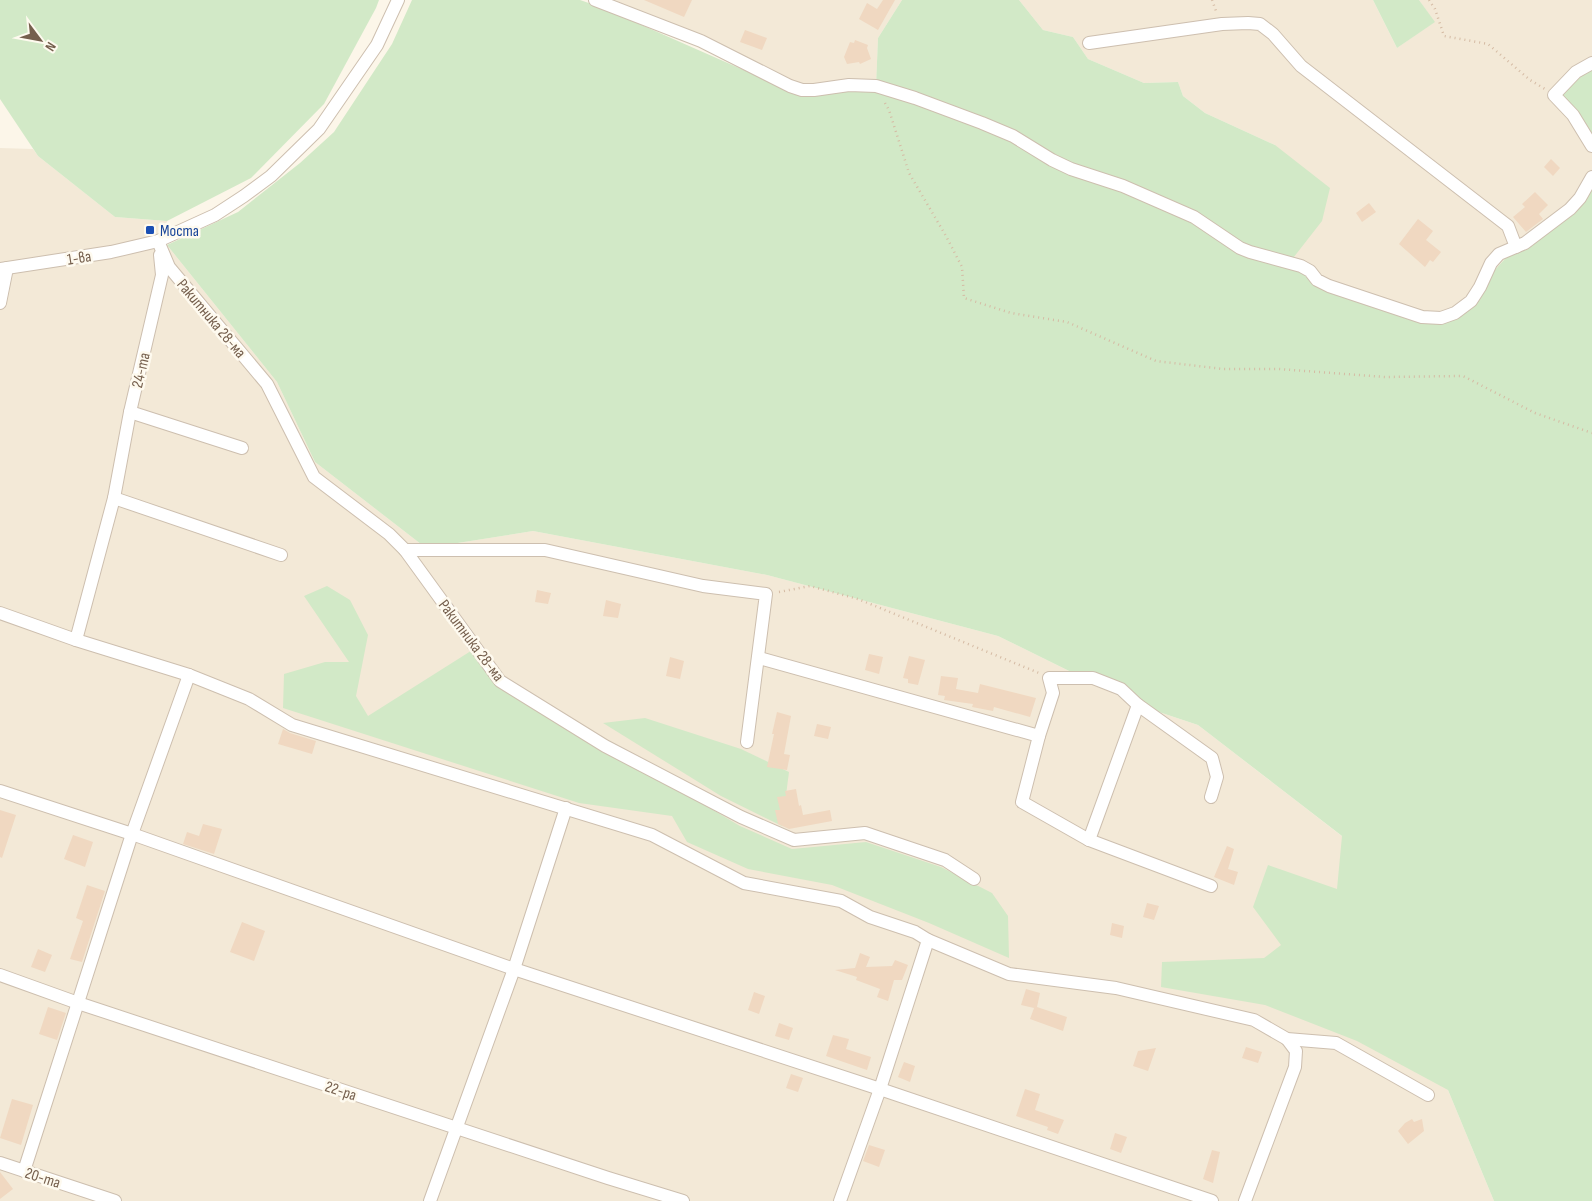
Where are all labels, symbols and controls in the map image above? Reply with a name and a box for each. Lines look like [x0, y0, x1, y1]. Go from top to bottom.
north arrow [15, 15, 65, 65]
text: N [41, 39, 60, 54]
place label: Моста [160, 222, 199, 241]
marker: Моста [144, 224, 156, 236]
street label: 1-ва [66, 247, 93, 270]
street label: Ракитника 28-ма [172, 276, 249, 362]
street label: 24-та [128, 351, 155, 390]
street label: Ракитника 28-ма [434, 596, 508, 685]
street label: 22-ра [322, 1077, 359, 1105]
street label: 20-та [22, 1164, 63, 1193]

